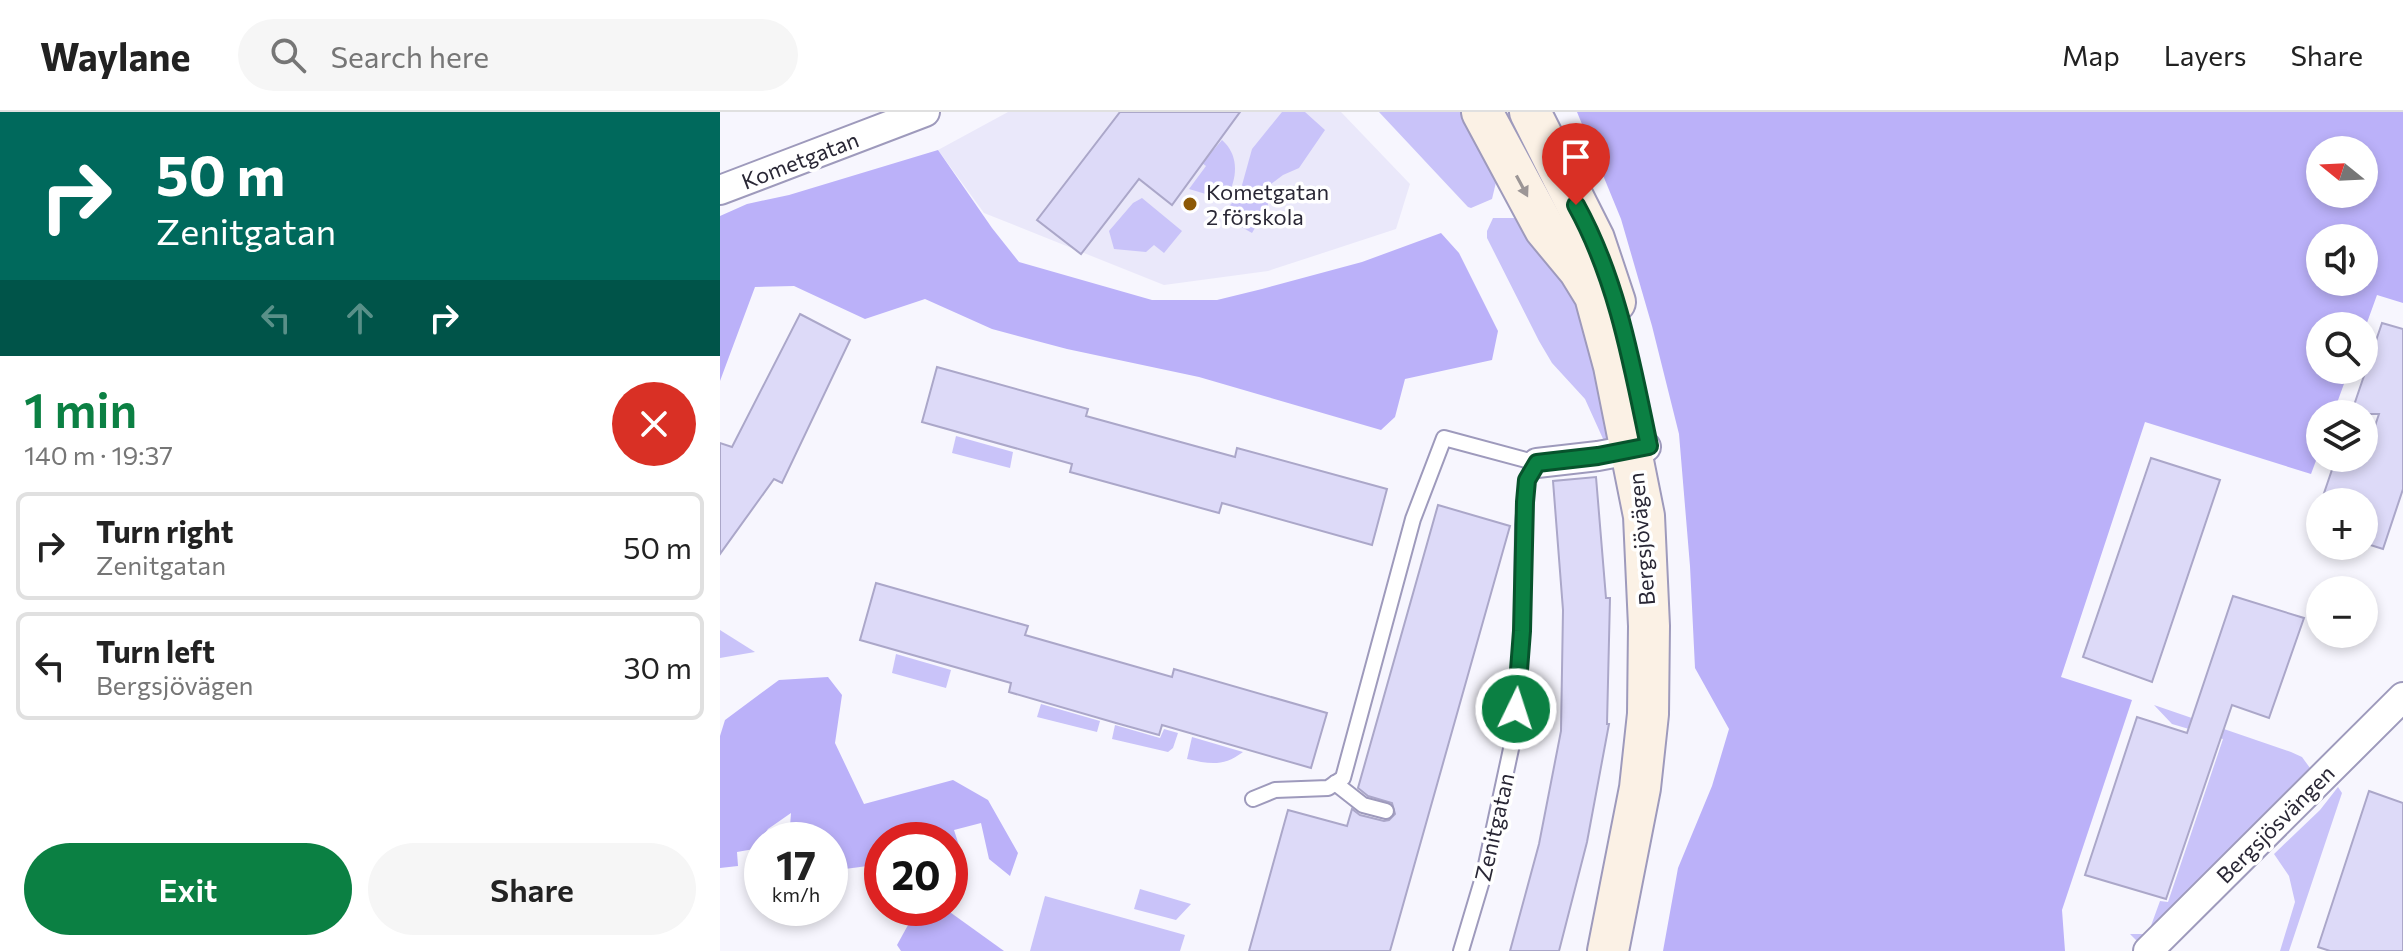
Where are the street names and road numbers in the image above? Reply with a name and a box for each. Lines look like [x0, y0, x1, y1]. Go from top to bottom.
street label: Kometgatan [738, 125, 862, 195]
street label: Bergsjövägen [1622, 471, 1660, 607]
street label: Bergsjösvängen [2210, 759, 2340, 889]
street label: Zenitgatan [1468, 770, 1520, 884]

